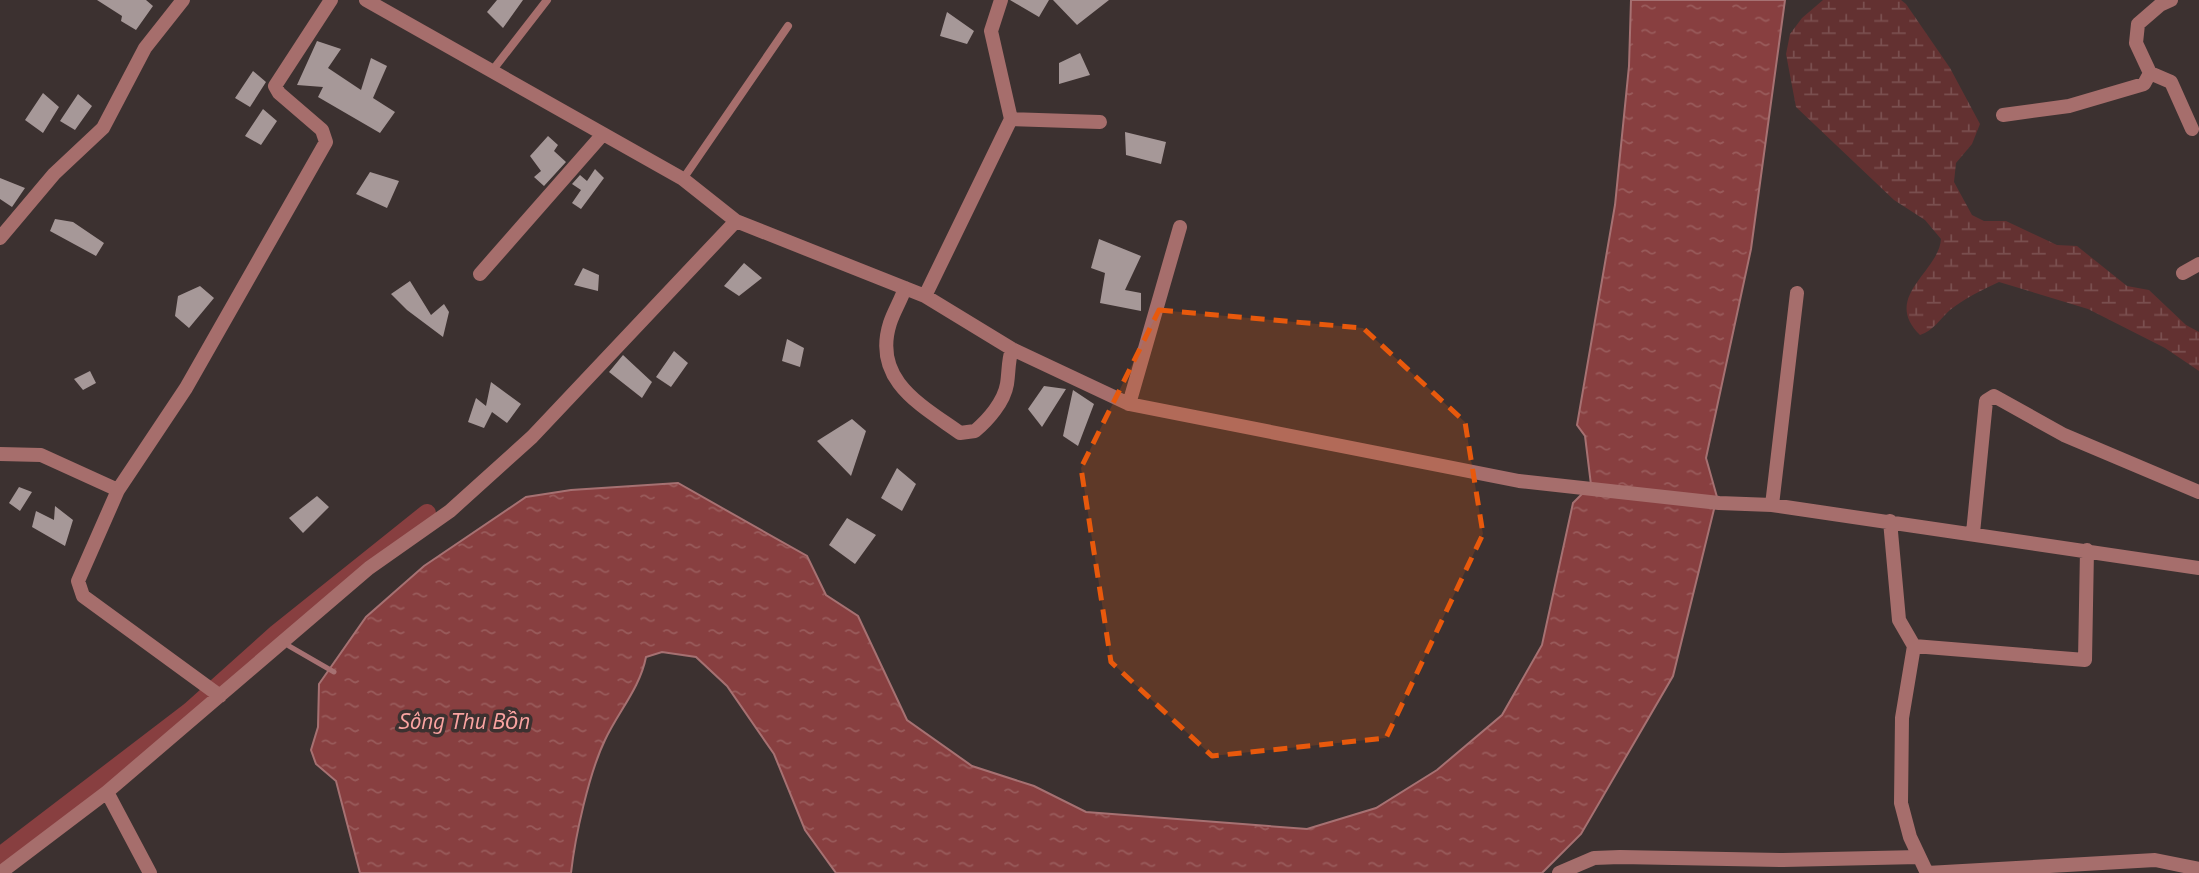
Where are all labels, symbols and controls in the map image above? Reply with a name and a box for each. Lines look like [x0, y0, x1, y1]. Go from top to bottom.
water label: Sông Thu Bồn [398, 706, 530, 735]

